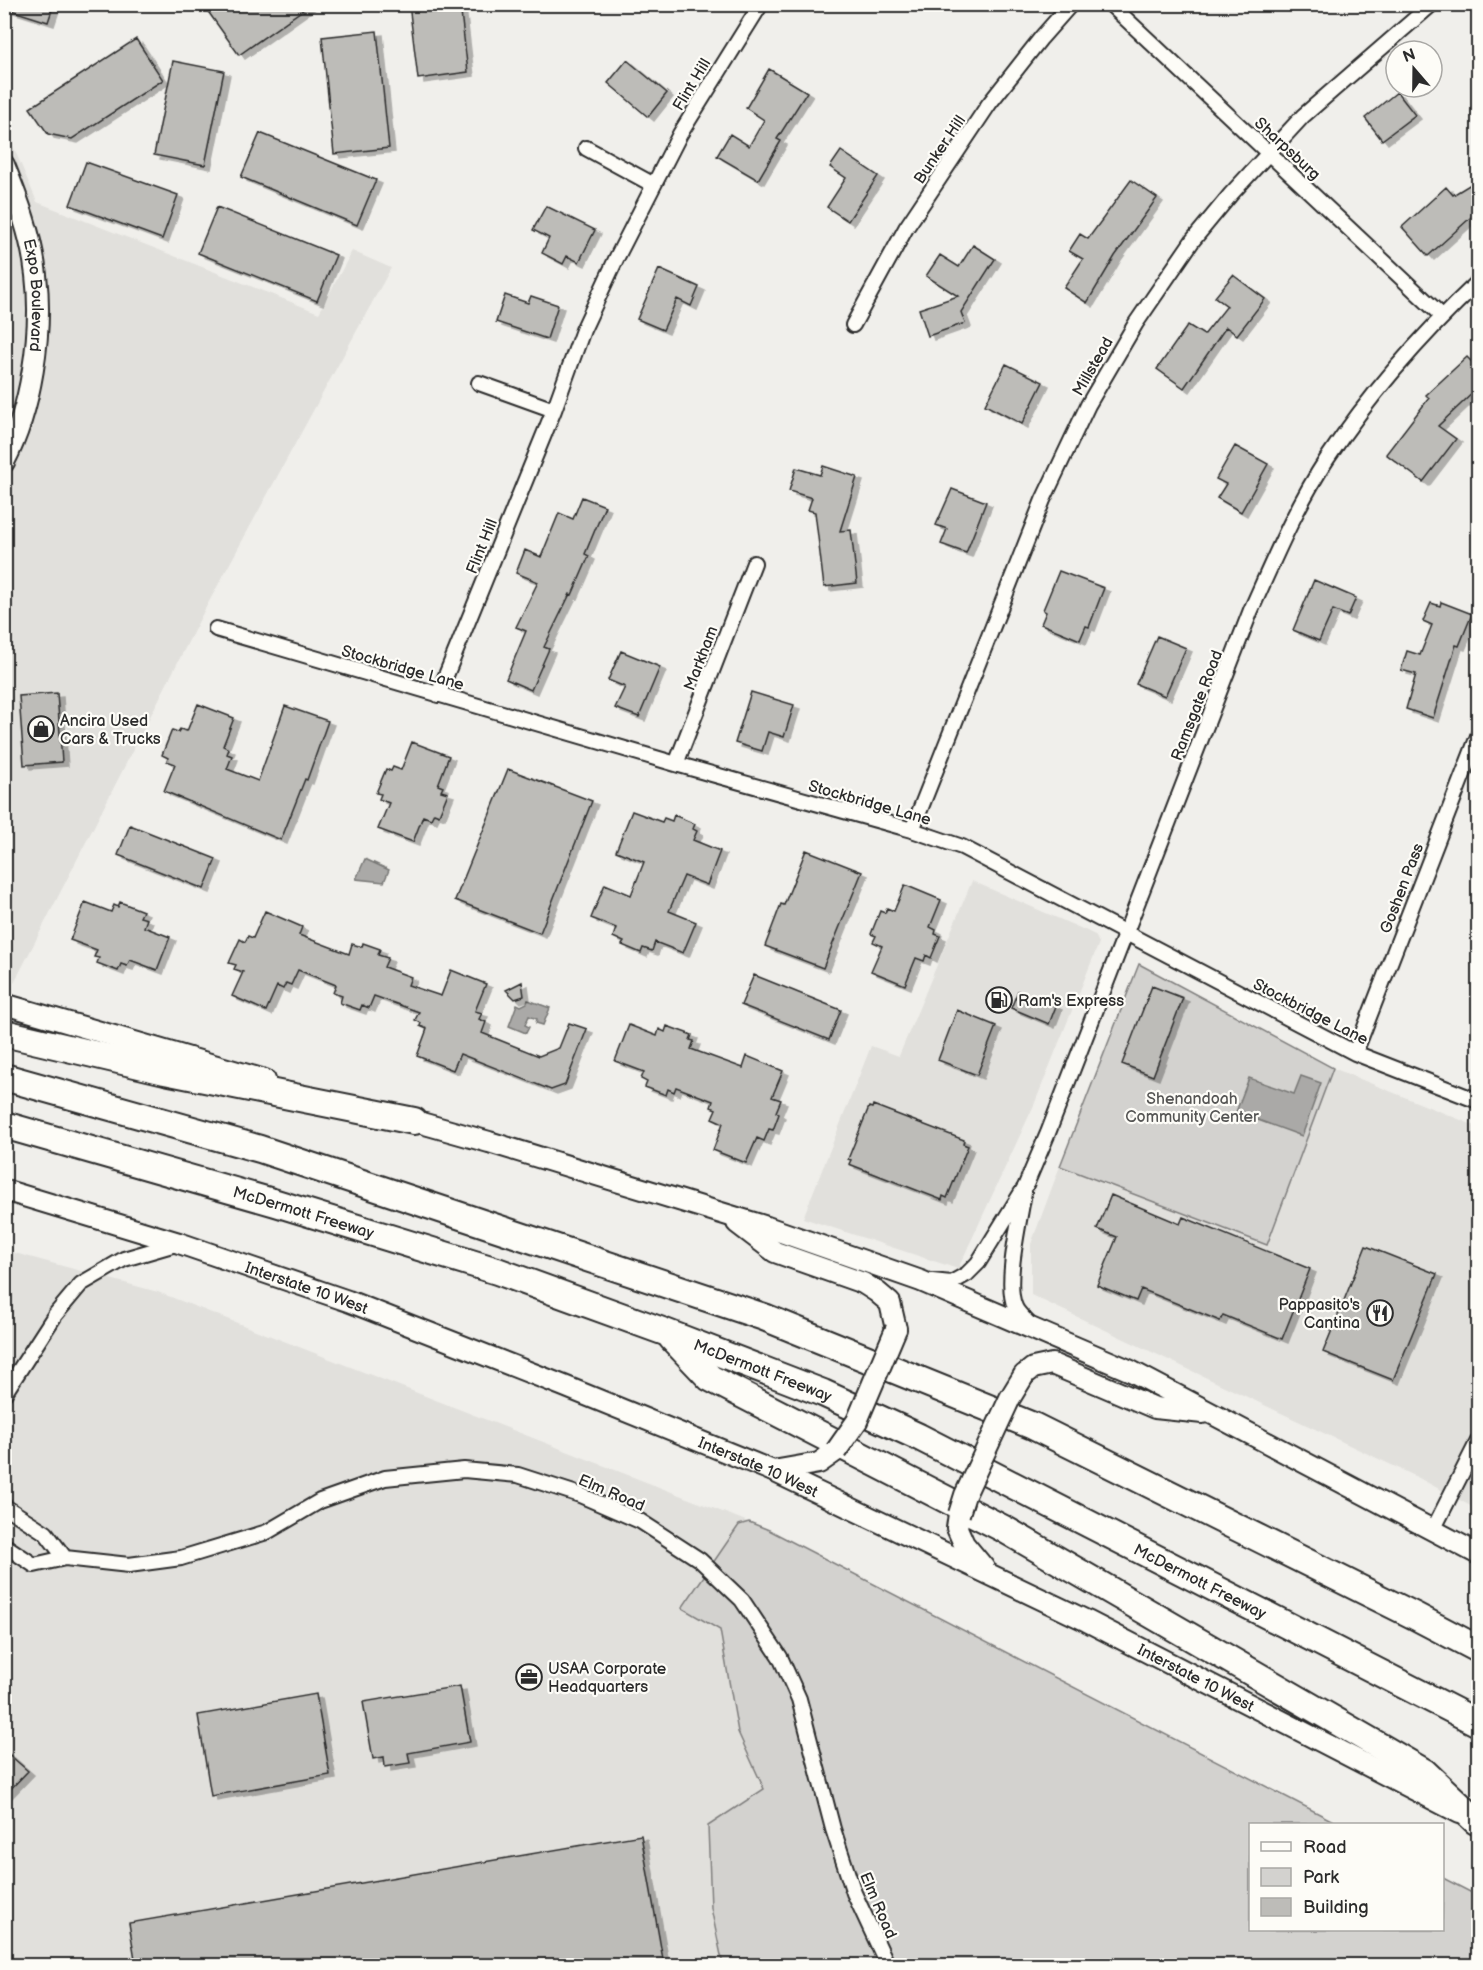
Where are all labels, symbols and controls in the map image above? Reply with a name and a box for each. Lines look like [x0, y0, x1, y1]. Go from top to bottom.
north arrow [1384, 39, 1444, 99]
text: N [1400, 45, 1418, 67]
street label: Flint Hill [669, 55, 715, 114]
street label: Bunker Hill [910, 112, 970, 188]
street label: Sharpsburg [1250, 114, 1324, 184]
street label: Expo Boulevard [19, 237, 46, 353]
street label: Millstead [1069, 334, 1118, 400]
street label: Flint Hill [463, 516, 502, 577]
street label: Markham [680, 624, 722, 694]
street label: Stockbridge Lane [339, 642, 467, 695]
street label: Ramsgate Road [1168, 648, 1227, 763]
place label: Ancira Used Cars & Trucks [60, 712, 161, 749]
shop icon: Ancira Used Cars & Trucks [26, 714, 56, 744]
street label: Stockbridge Lane [806, 777, 934, 830]
street label: Goshen Pass [1377, 841, 1428, 936]
street label: Stockbridge Lane [1250, 975, 1371, 1050]
fuel station icon: Ram's Express [984, 985, 1014, 1015]
place label: Ram's Express [1018, 992, 1124, 1011]
park label: Shenandoah Community Center [1125, 1090, 1259, 1127]
street label: McDermott Freeway [231, 1183, 377, 1244]
street label: Interstate 10 West [242, 1258, 370, 1319]
place label: Pappasito's Cantina [1279, 1296, 1360, 1333]
restaurant icon: Pappasito's Cantina [1365, 1298, 1395, 1328]
street label: McDermott Freeway [691, 1336, 835, 1407]
street label: Interstate 10 West [695, 1434, 821, 1502]
street label: Elm Road [575, 1471, 648, 1516]
street label: McDermott Freeway [1130, 1541, 1270, 1624]
street label: Interstate 10 West [1134, 1641, 1257, 1716]
place label: USAA Corporate Headquarters [548, 1660, 667, 1697]
office icon: USAA Corporate Headquarters [514, 1662, 544, 1692]
legend [1249, 1823, 1444, 1931]
text: Road [1303, 1837, 1347, 1858]
text: Park [1303, 1867, 1339, 1888]
street label: Elm Road [855, 1869, 900, 1942]
text: Building [1303, 1897, 1369, 1918]

